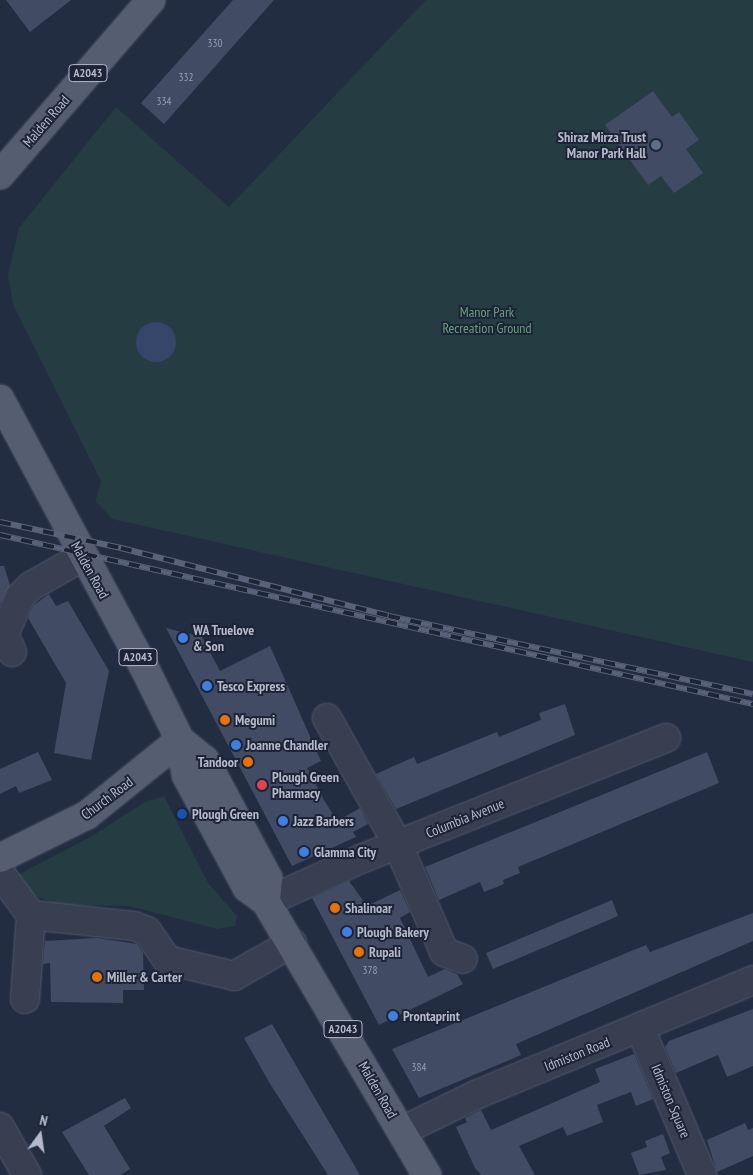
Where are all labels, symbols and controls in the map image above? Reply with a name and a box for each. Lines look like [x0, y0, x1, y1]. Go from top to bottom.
house number: 330 [208, 36, 222, 50]
road number: A2043 [68, 64, 108, 82]
house number: 332 [179, 70, 193, 84]
street label: Malden Road [19, 92, 73, 150]
house number: 334 [157, 94, 171, 108]
place label: Shiraz Mirza Trust Manor Park Hall [557, 129, 646, 162]
marker: Shiraz Mirza Trust Manor Park Hall [650, 139, 662, 151]
park label: Manor Park Recreation Ground [442, 304, 532, 336]
street label: Malden Road [67, 539, 113, 601]
place label: WA Truelove & Son [193, 622, 255, 654]
marker: WA Truelove & Son [177, 632, 189, 644]
road number: A2043 [118, 648, 158, 666]
place label: Tesco Express [217, 678, 285, 694]
marker: Tesco Express [201, 680, 213, 692]
place label: Megumi [235, 712, 275, 728]
marker: Megumi [219, 714, 231, 726]
place label: Joanne Chandler [246, 737, 328, 753]
marker: Joanne Chandler [230, 739, 242, 751]
place label: Tandoor [198, 754, 238, 770]
marker: Tandoor [242, 756, 254, 768]
place label: Plough Green Pharmacy [272, 769, 339, 802]
street label: Church Road [78, 773, 136, 823]
marker: Plough Green Pharmacy [256, 779, 268, 791]
street label: Columbia Avenue [423, 795, 507, 841]
place label: Plough Green [192, 806, 259, 822]
marker: Plough Green [176, 808, 188, 820]
place label: Jazz Barbers [293, 813, 354, 829]
marker: Jazz Barbers [277, 815, 289, 827]
place label: Glamma City [314, 844, 376, 860]
marker: Glamma City [298, 846, 310, 858]
place label: Shalinoar [345, 900, 392, 916]
marker: Shalinoar [329, 902, 341, 914]
place label: Plough Bakery [357, 924, 429, 940]
marker: Plough Bakery [341, 926, 353, 938]
place label: Rupali [369, 944, 401, 960]
marker: Rupali [353, 946, 365, 958]
house number: 378 [363, 963, 377, 977]
place label: Miller & Carter [107, 969, 182, 985]
marker: Miller & Carter [91, 971, 103, 983]
place label: Prontaprint [403, 1008, 460, 1024]
marker: Prontaprint [387, 1010, 399, 1022]
road number: A2043 [323, 1020, 363, 1038]
street label: Idmiston Road [542, 1033, 612, 1075]
street label: Malden Road [355, 1059, 401, 1121]
house number: 384 [412, 1060, 426, 1074]
street label: Idmiston Square [648, 1062, 694, 1140]
north arrow [15, 1110, 65, 1160]
text: N [38, 1111, 49, 1130]

